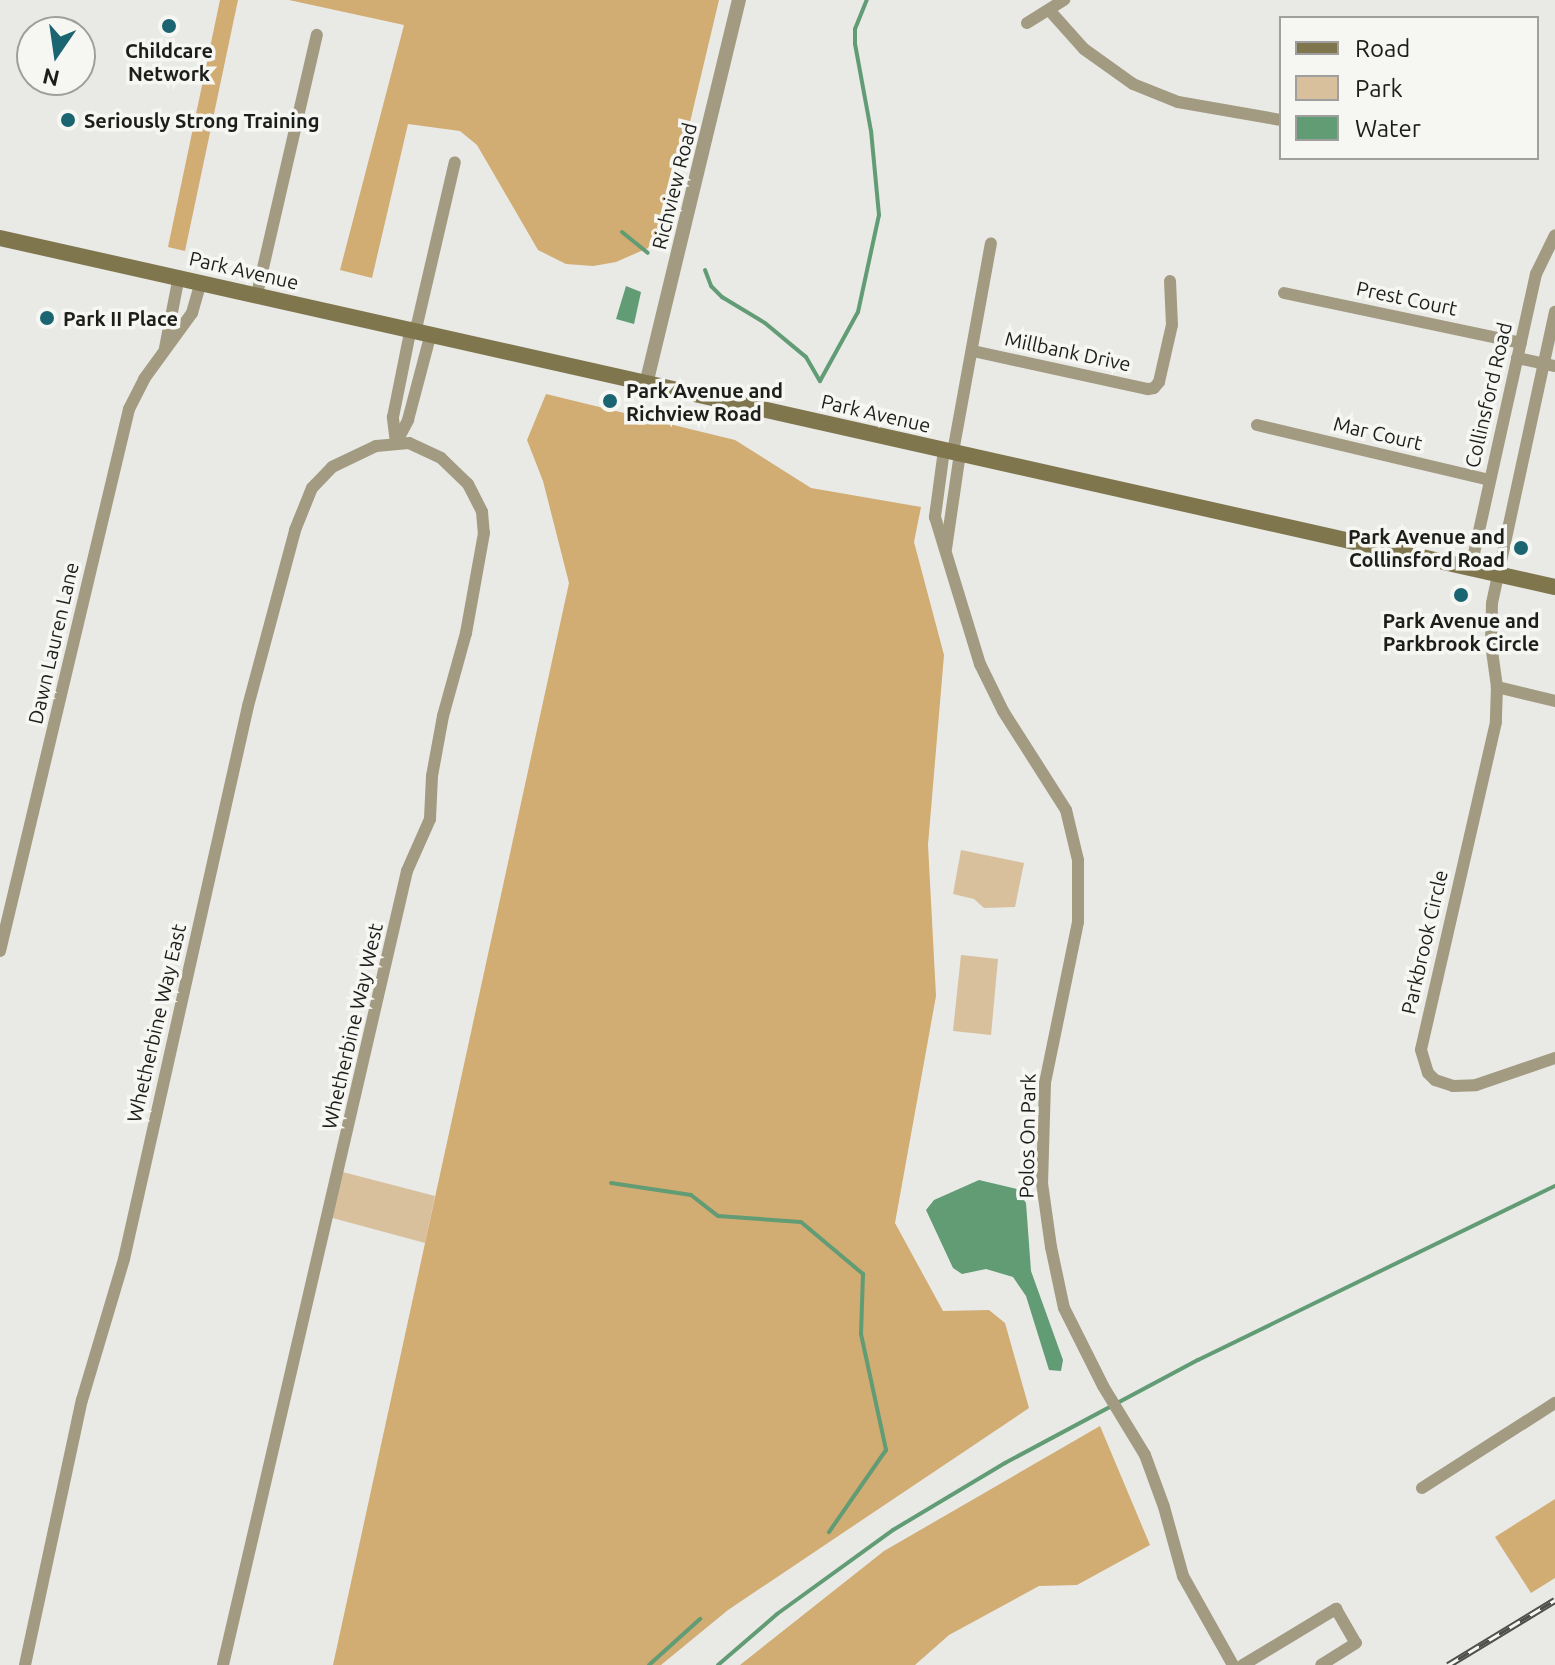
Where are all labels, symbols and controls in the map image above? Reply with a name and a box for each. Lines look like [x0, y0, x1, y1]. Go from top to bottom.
north arrow [16, 16, 96, 96]
legend [1279, 16, 1539, 160]
marker: Childcare Network [160, 17, 178, 35]
text: Road [1355, 35, 1410, 62]
place label: Childcare Network [125, 38, 213, 85]
text: N [40, 64, 62, 92]
text: Park [1355, 75, 1403, 102]
place label: Seriously Strong Training [84, 108, 319, 132]
marker: Seriously Strong Training [59, 111, 77, 129]
text: Water [1355, 115, 1421, 142]
street label: Richview Road [647, 120, 701, 252]
street label: Park Avenue [187, 246, 301, 294]
street label: Prest Court [1354, 276, 1460, 320]
place label: Park II Place [63, 306, 178, 330]
marker: Park II Place [38, 309, 56, 327]
street label: Collinsford Road [1460, 320, 1516, 470]
street label: Millbank Drive [1003, 326, 1133, 376]
place label: Park Avenue and Richview Road [626, 378, 783, 425]
street label: Park Avenue [819, 389, 933, 437]
marker: Park Avenue and Richview Road [601, 392, 619, 410]
street label: Mar Court [1331, 411, 1425, 455]
place label: Park Avenue and Collinsford Road [1348, 524, 1505, 571]
marker: Park Avenue and Collinsford Road [1512, 539, 1530, 557]
street label: Dawn Lauren Lane [23, 560, 83, 726]
marker: Park Avenue and Parkbrook Circle [1452, 586, 1470, 604]
place label: Park Avenue and Parkbrook Circle [1382, 608, 1540, 655]
street label: Parkbrook Circle [1396, 868, 1452, 1016]
street label: Whetherbine Way East [121, 921, 191, 1125]
street label: Whetherbine Way West [317, 921, 387, 1131]
street label: Polos On Park [1014, 1073, 1040, 1199]

